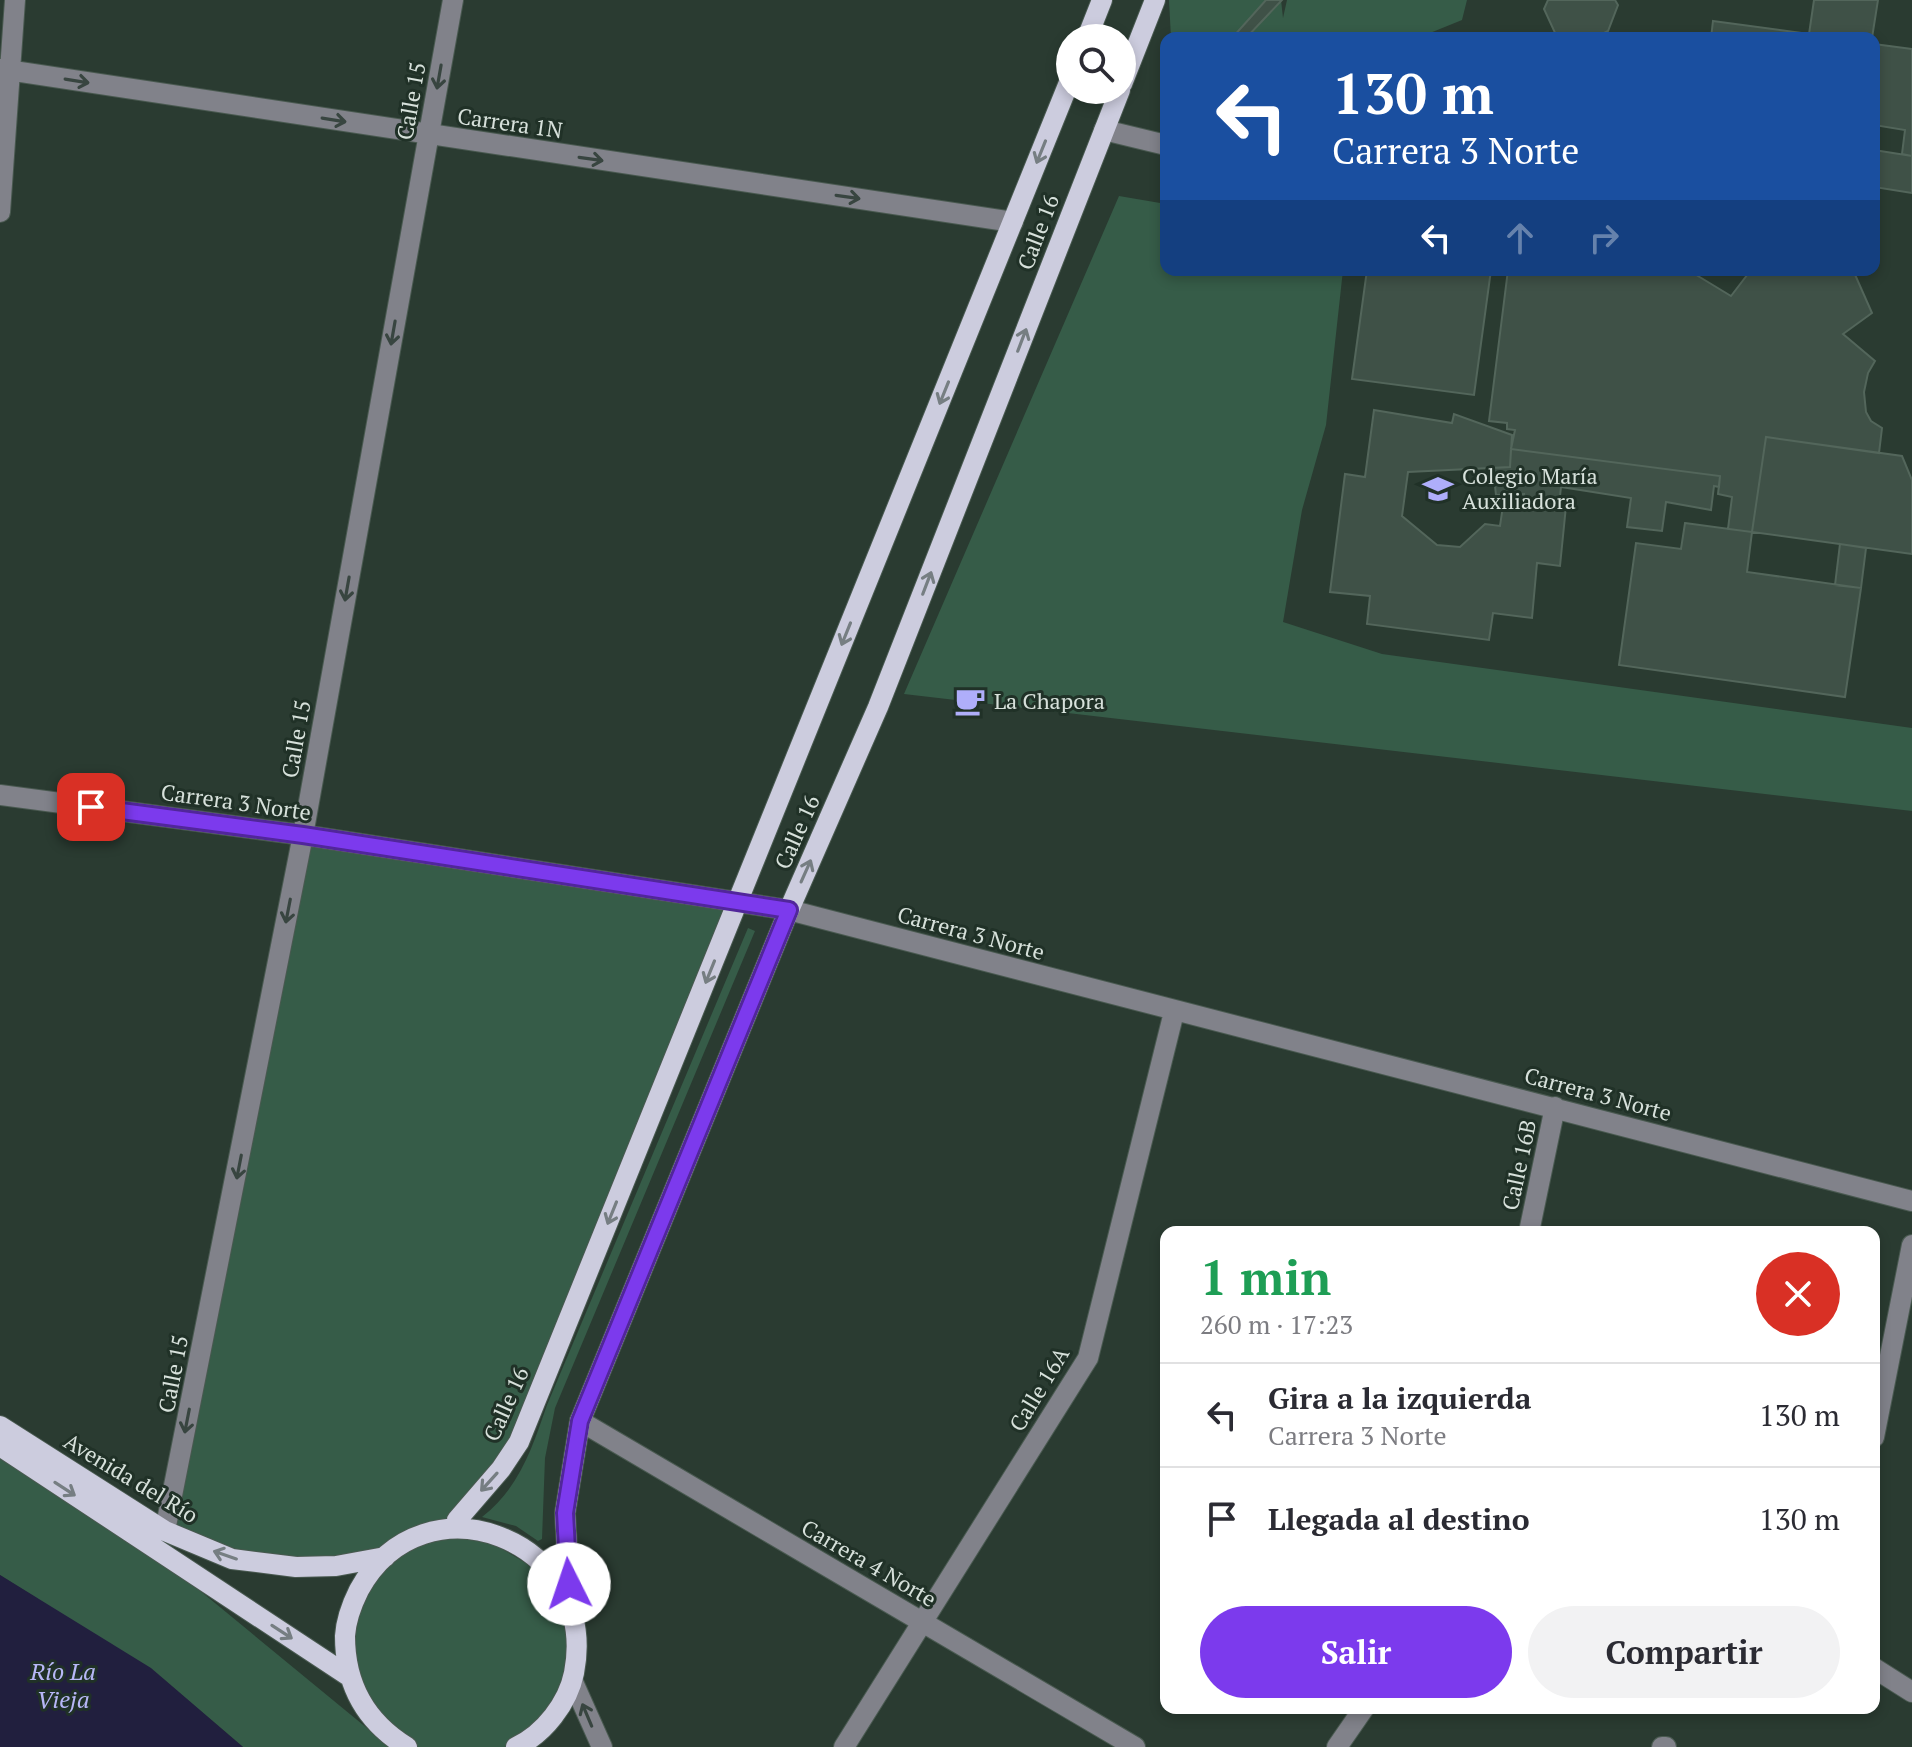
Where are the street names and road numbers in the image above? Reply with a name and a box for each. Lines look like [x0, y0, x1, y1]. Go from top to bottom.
street label: Calle 15 [389, 60, 432, 142]
street label: Carrera 1N [456, 101, 565, 144]
street label: Calle 16 [1010, 190, 1065, 274]
street label: Calle 15 [274, 698, 317, 780]
street label: Carrera 3 Norte [159, 777, 313, 826]
street label: Calle 16 [767, 790, 826, 874]
street label: Carrera 3 Norte [894, 899, 1048, 966]
street label: Carrera 3 Norte [1521, 1060, 1675, 1127]
street label: Calle 16B [1495, 1117, 1542, 1213]
street label: Calle 15 [151, 1333, 194, 1415]
street label: Calle 16A [1002, 1340, 1076, 1436]
street label: Calle 16 [476, 1362, 535, 1446]
street label: Avenida del Río [59, 1426, 204, 1529]
street label: Carrera 4 Norte [797, 1512, 942, 1613]

